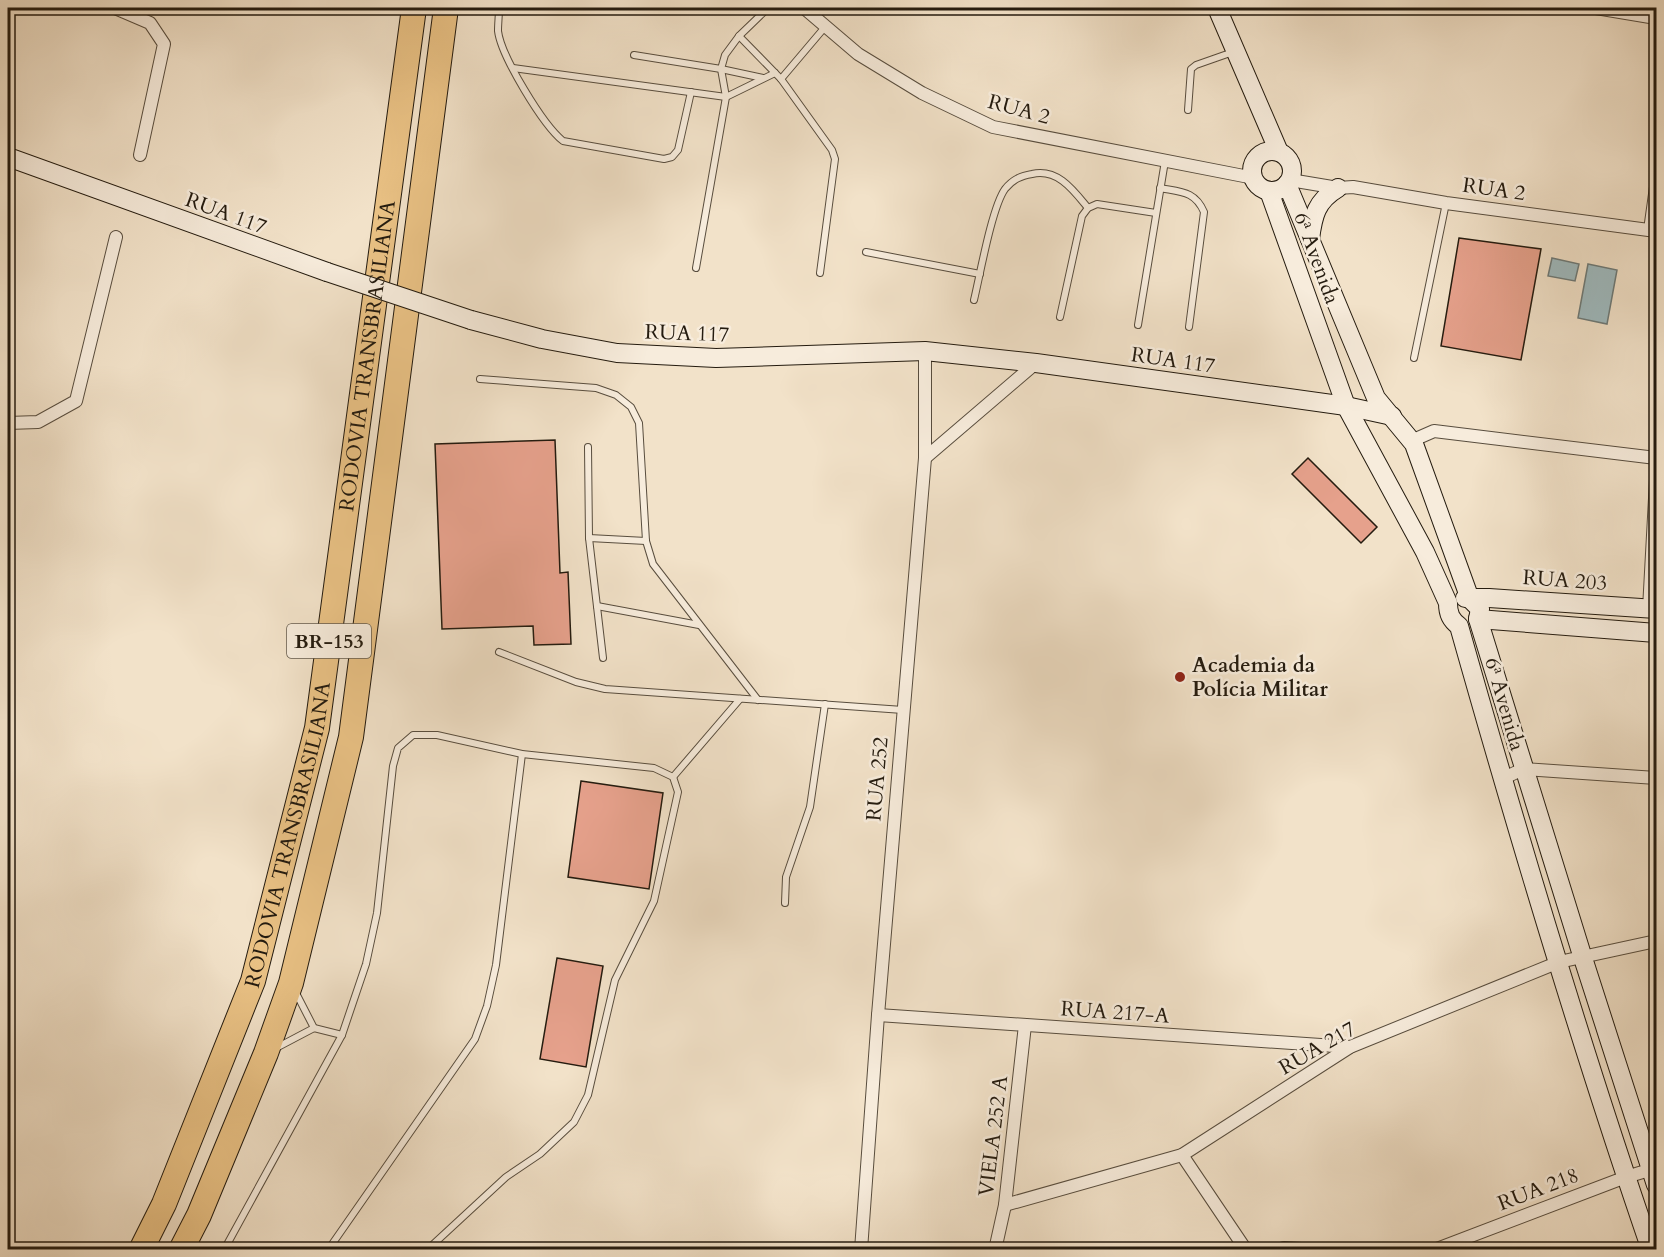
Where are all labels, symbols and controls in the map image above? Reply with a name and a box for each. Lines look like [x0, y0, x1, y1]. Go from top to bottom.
street label: RUA 2 [985, 87, 1053, 132]
street label: RUA 2 [1461, 171, 1527, 208]
street label: RUA 117 [181, 185, 271, 242]
street label: RODOVIA TRANSBRASILIANA [332, 198, 403, 513]
street label: 6ª Avenida [1287, 208, 1347, 308]
street label: RUA 117 [644, 318, 730, 349]
street label: RUA 117 [1129, 340, 1217, 381]
street label: RUA 203 [1522, 563, 1608, 598]
road number: BR-153 [287, 624, 371, 658]
place label: Academia da Polícia Militar [1192, 651, 1328, 704]
street label: 6ª Avenida [1477, 654, 1532, 754]
marker: Academia da Polícia Militar [1173, 670, 1187, 684]
street label: RODOVIA TRANSBRASILIANA [238, 680, 338, 991]
street label: RUA 252 [859, 735, 896, 822]
street label: RUA 217-A [1060, 994, 1170, 1031]
street label: RUA 217 [1273, 1015, 1361, 1082]
street label: VIELA 252 A [972, 1074, 1015, 1198]
street label: RUA 218 [1494, 1161, 1583, 1218]

